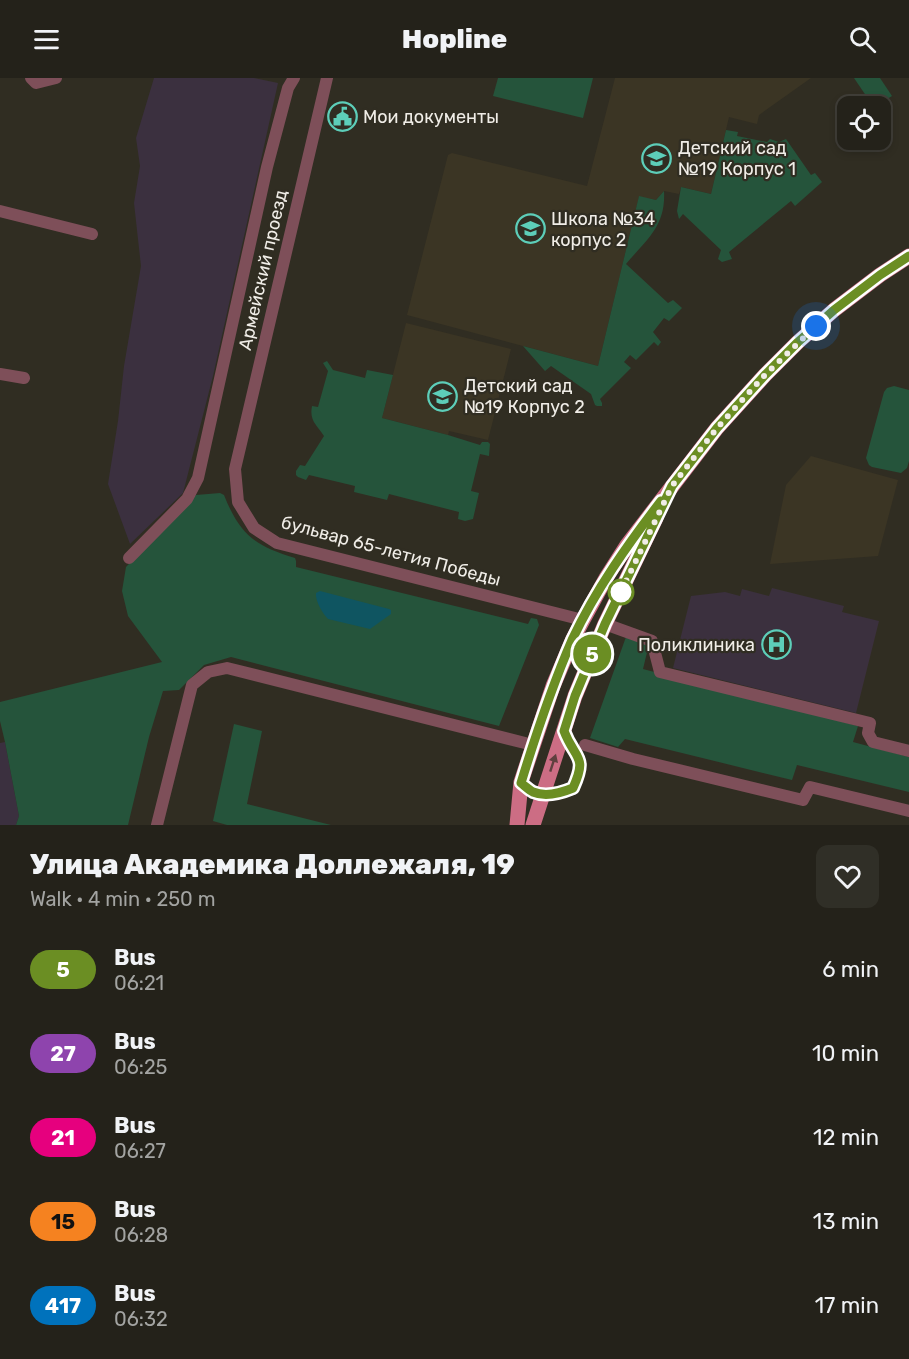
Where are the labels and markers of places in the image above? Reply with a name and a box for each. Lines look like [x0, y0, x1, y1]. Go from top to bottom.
public building icon: Мои документы [326, 101, 358, 133]
place label: Мои документы [363, 106, 499, 128]
place label: Детский сад №19 Корпус 1 [678, 137, 796, 180]
school or university icon: Детский сад №19 Корпус 1 [641, 142, 673, 174]
place label: Школа №34 корпус 2 [551, 208, 655, 251]
school or university icon: Школа №34 корпус 2 [514, 213, 546, 245]
place label: Детский сад №19 Корпус 2 [464, 375, 585, 418]
school or university icon: Детский сад №19 Корпус 2 [427, 380, 459, 412]
unlabelled marker [608, 579, 634, 605]
hospital icon: Поликлиника [760, 629, 792, 661]
place label: Поликлиника [638, 634, 755, 656]

